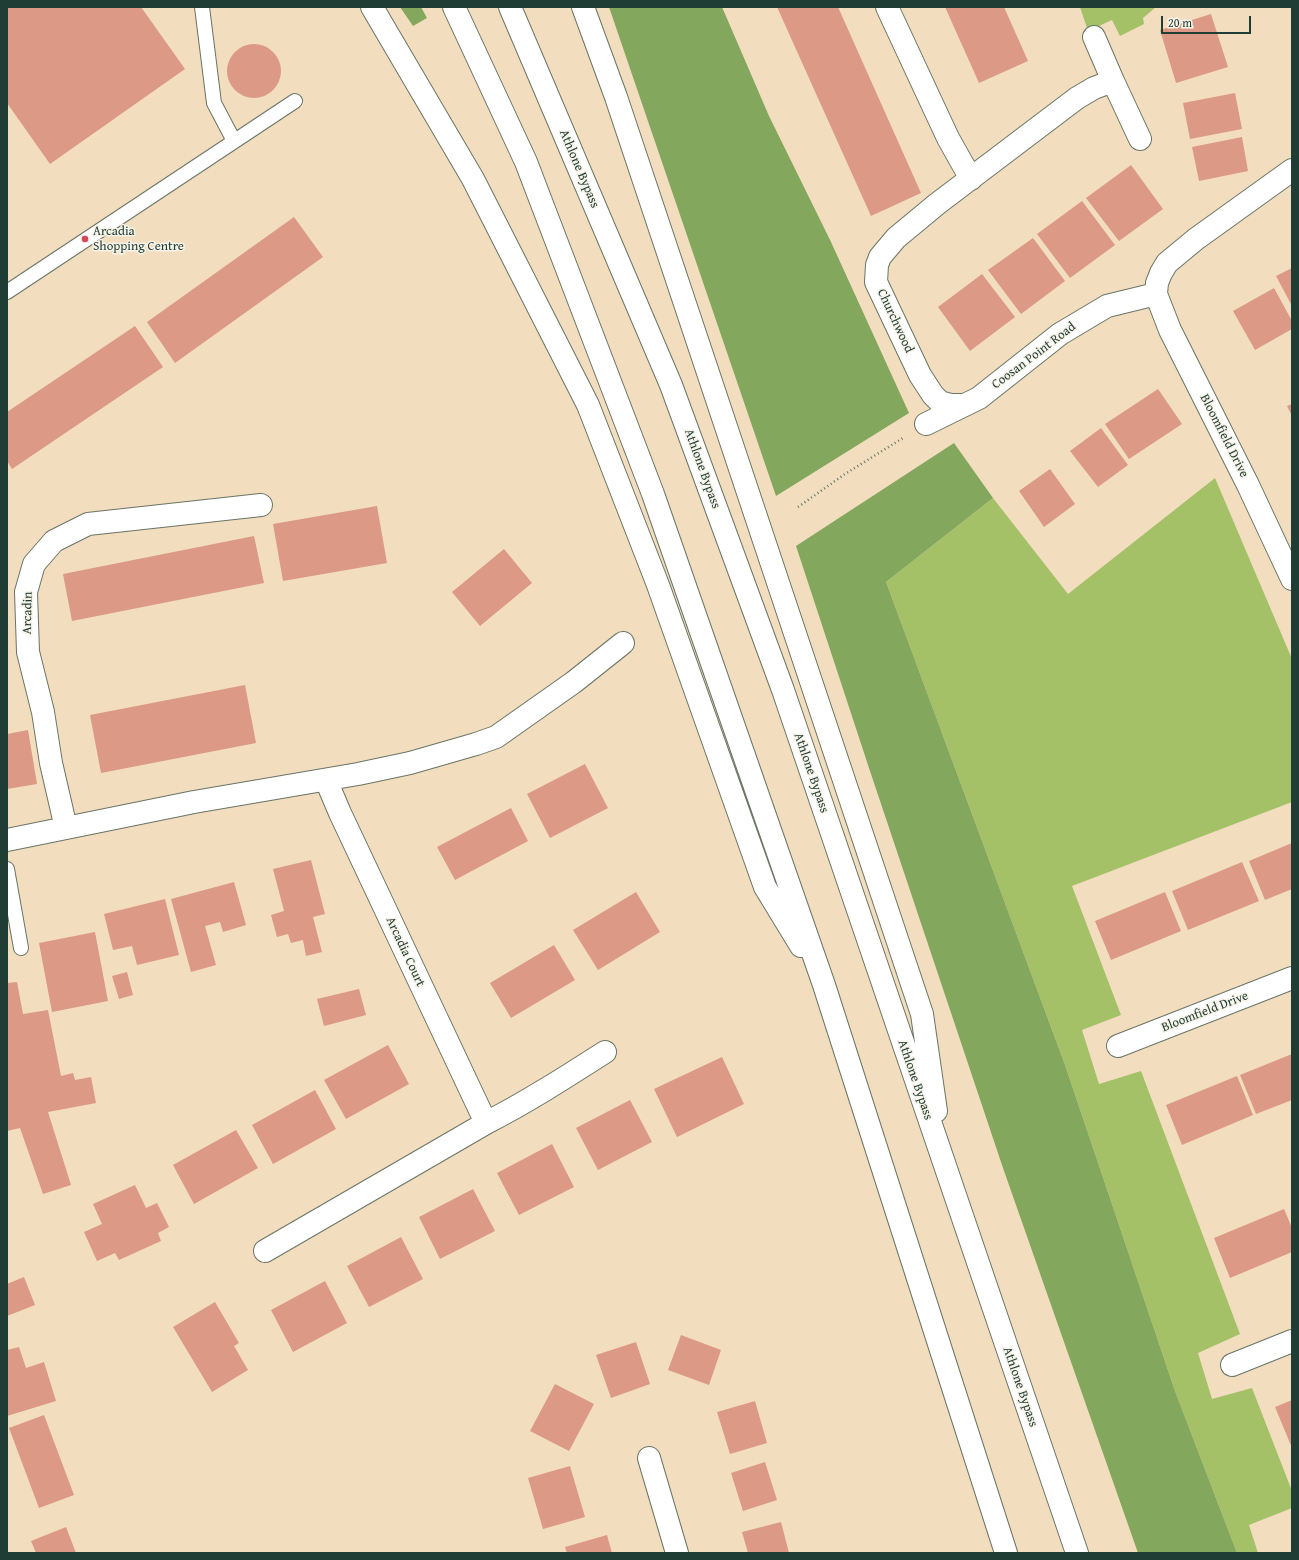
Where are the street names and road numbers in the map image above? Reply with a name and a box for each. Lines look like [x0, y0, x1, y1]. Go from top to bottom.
street label: Athlone Bypass [555, 127, 603, 211]
street label: Churchwood [873, 287, 917, 355]
street label: Coosan Point Road [989, 319, 1079, 393]
street label: Bloomfield Drive [1196, 392, 1252, 480]
street label: Athlone Bypass [680, 427, 724, 511]
street label: Arcadin [20, 591, 36, 635]
street label: Athlone Bypass [790, 731, 832, 815]
street label: Arcadia Court [382, 915, 428, 989]
street label: Bloomfield Drive [1160, 988, 1250, 1036]
street label: Athlone Bypass [894, 1038, 936, 1122]
street label: Athlone Bypass [999, 1345, 1041, 1429]

